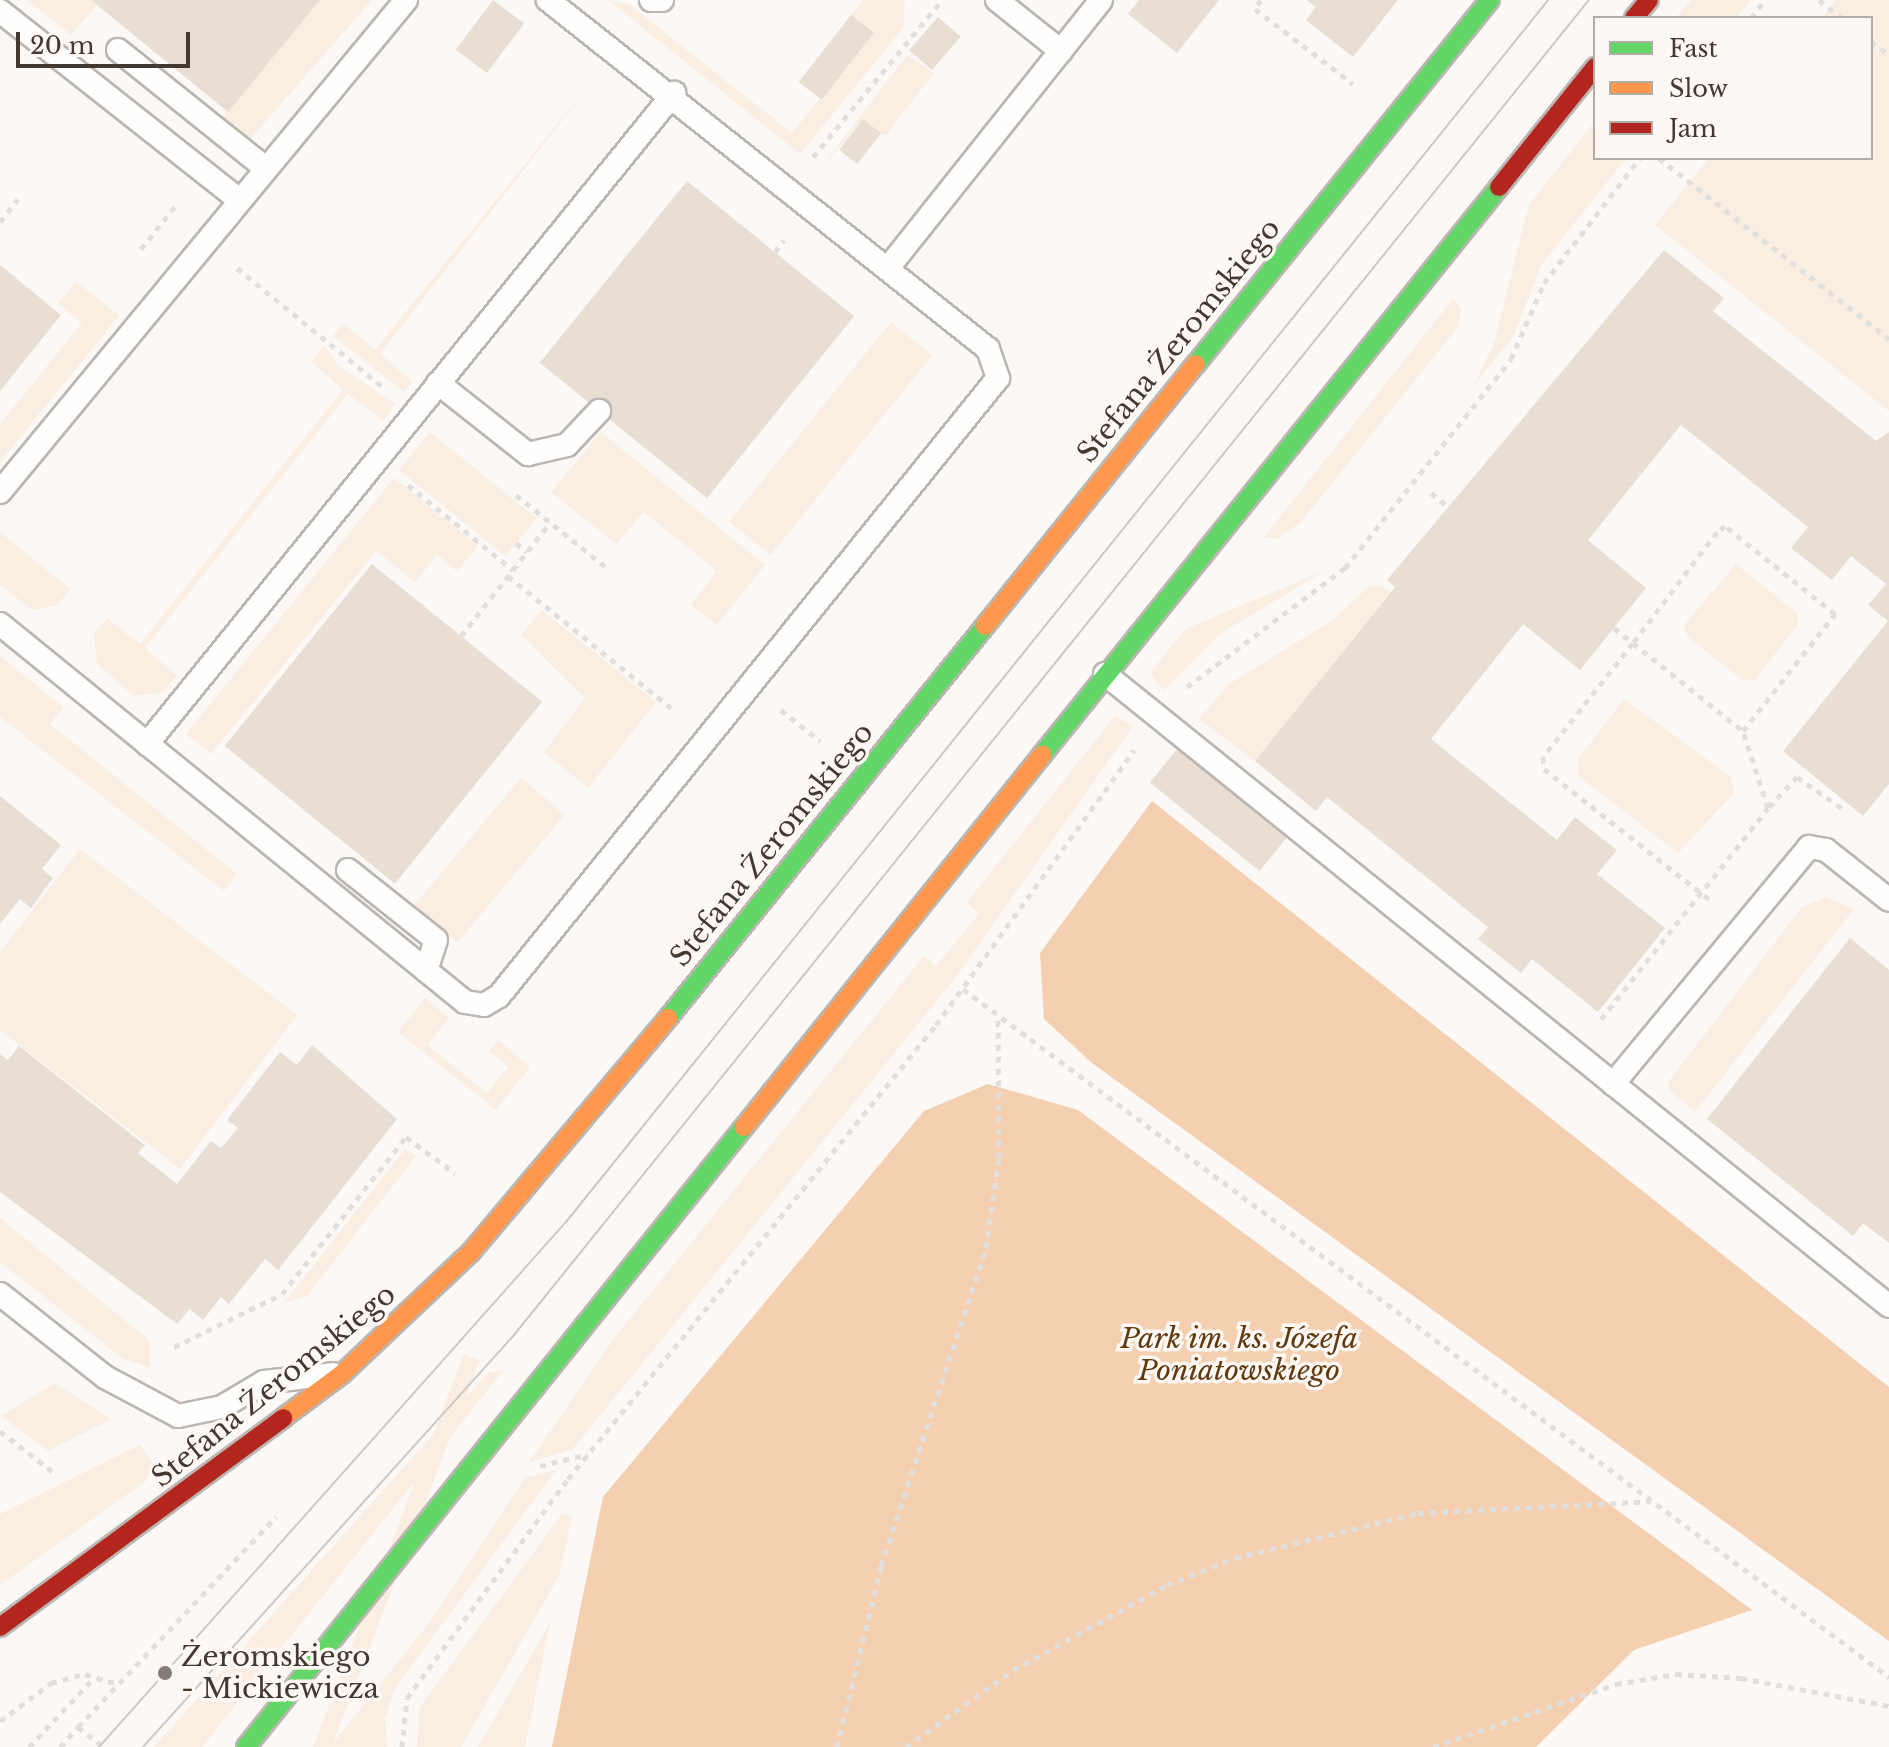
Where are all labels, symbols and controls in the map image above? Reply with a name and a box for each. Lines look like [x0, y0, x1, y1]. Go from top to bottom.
scale bar [20, 16, 194, 66]
legend [1593, 16, 1873, 160]
text: 20 m [30, 31, 95, 60]
text: Fast [1669, 34, 1717, 63]
text: Slow [1669, 74, 1728, 103]
text: Jam [1669, 114, 1717, 143]
street label: Stefana Żeromskiego [1070, 212, 1288, 470]
street label: Stefana Żeromskiego [663, 716, 881, 974]
street label: Stefana Żeromskiego [145, 1277, 403, 1495]
park label: Park im. ks. Józefa Poniatowskiego [1120, 1322, 1358, 1388]
place label: Żeromskiego - Mickiewicza [181, 1640, 379, 1706]
marker: Żeromskiego - Mickiewicza [156, 1664, 174, 1682]

